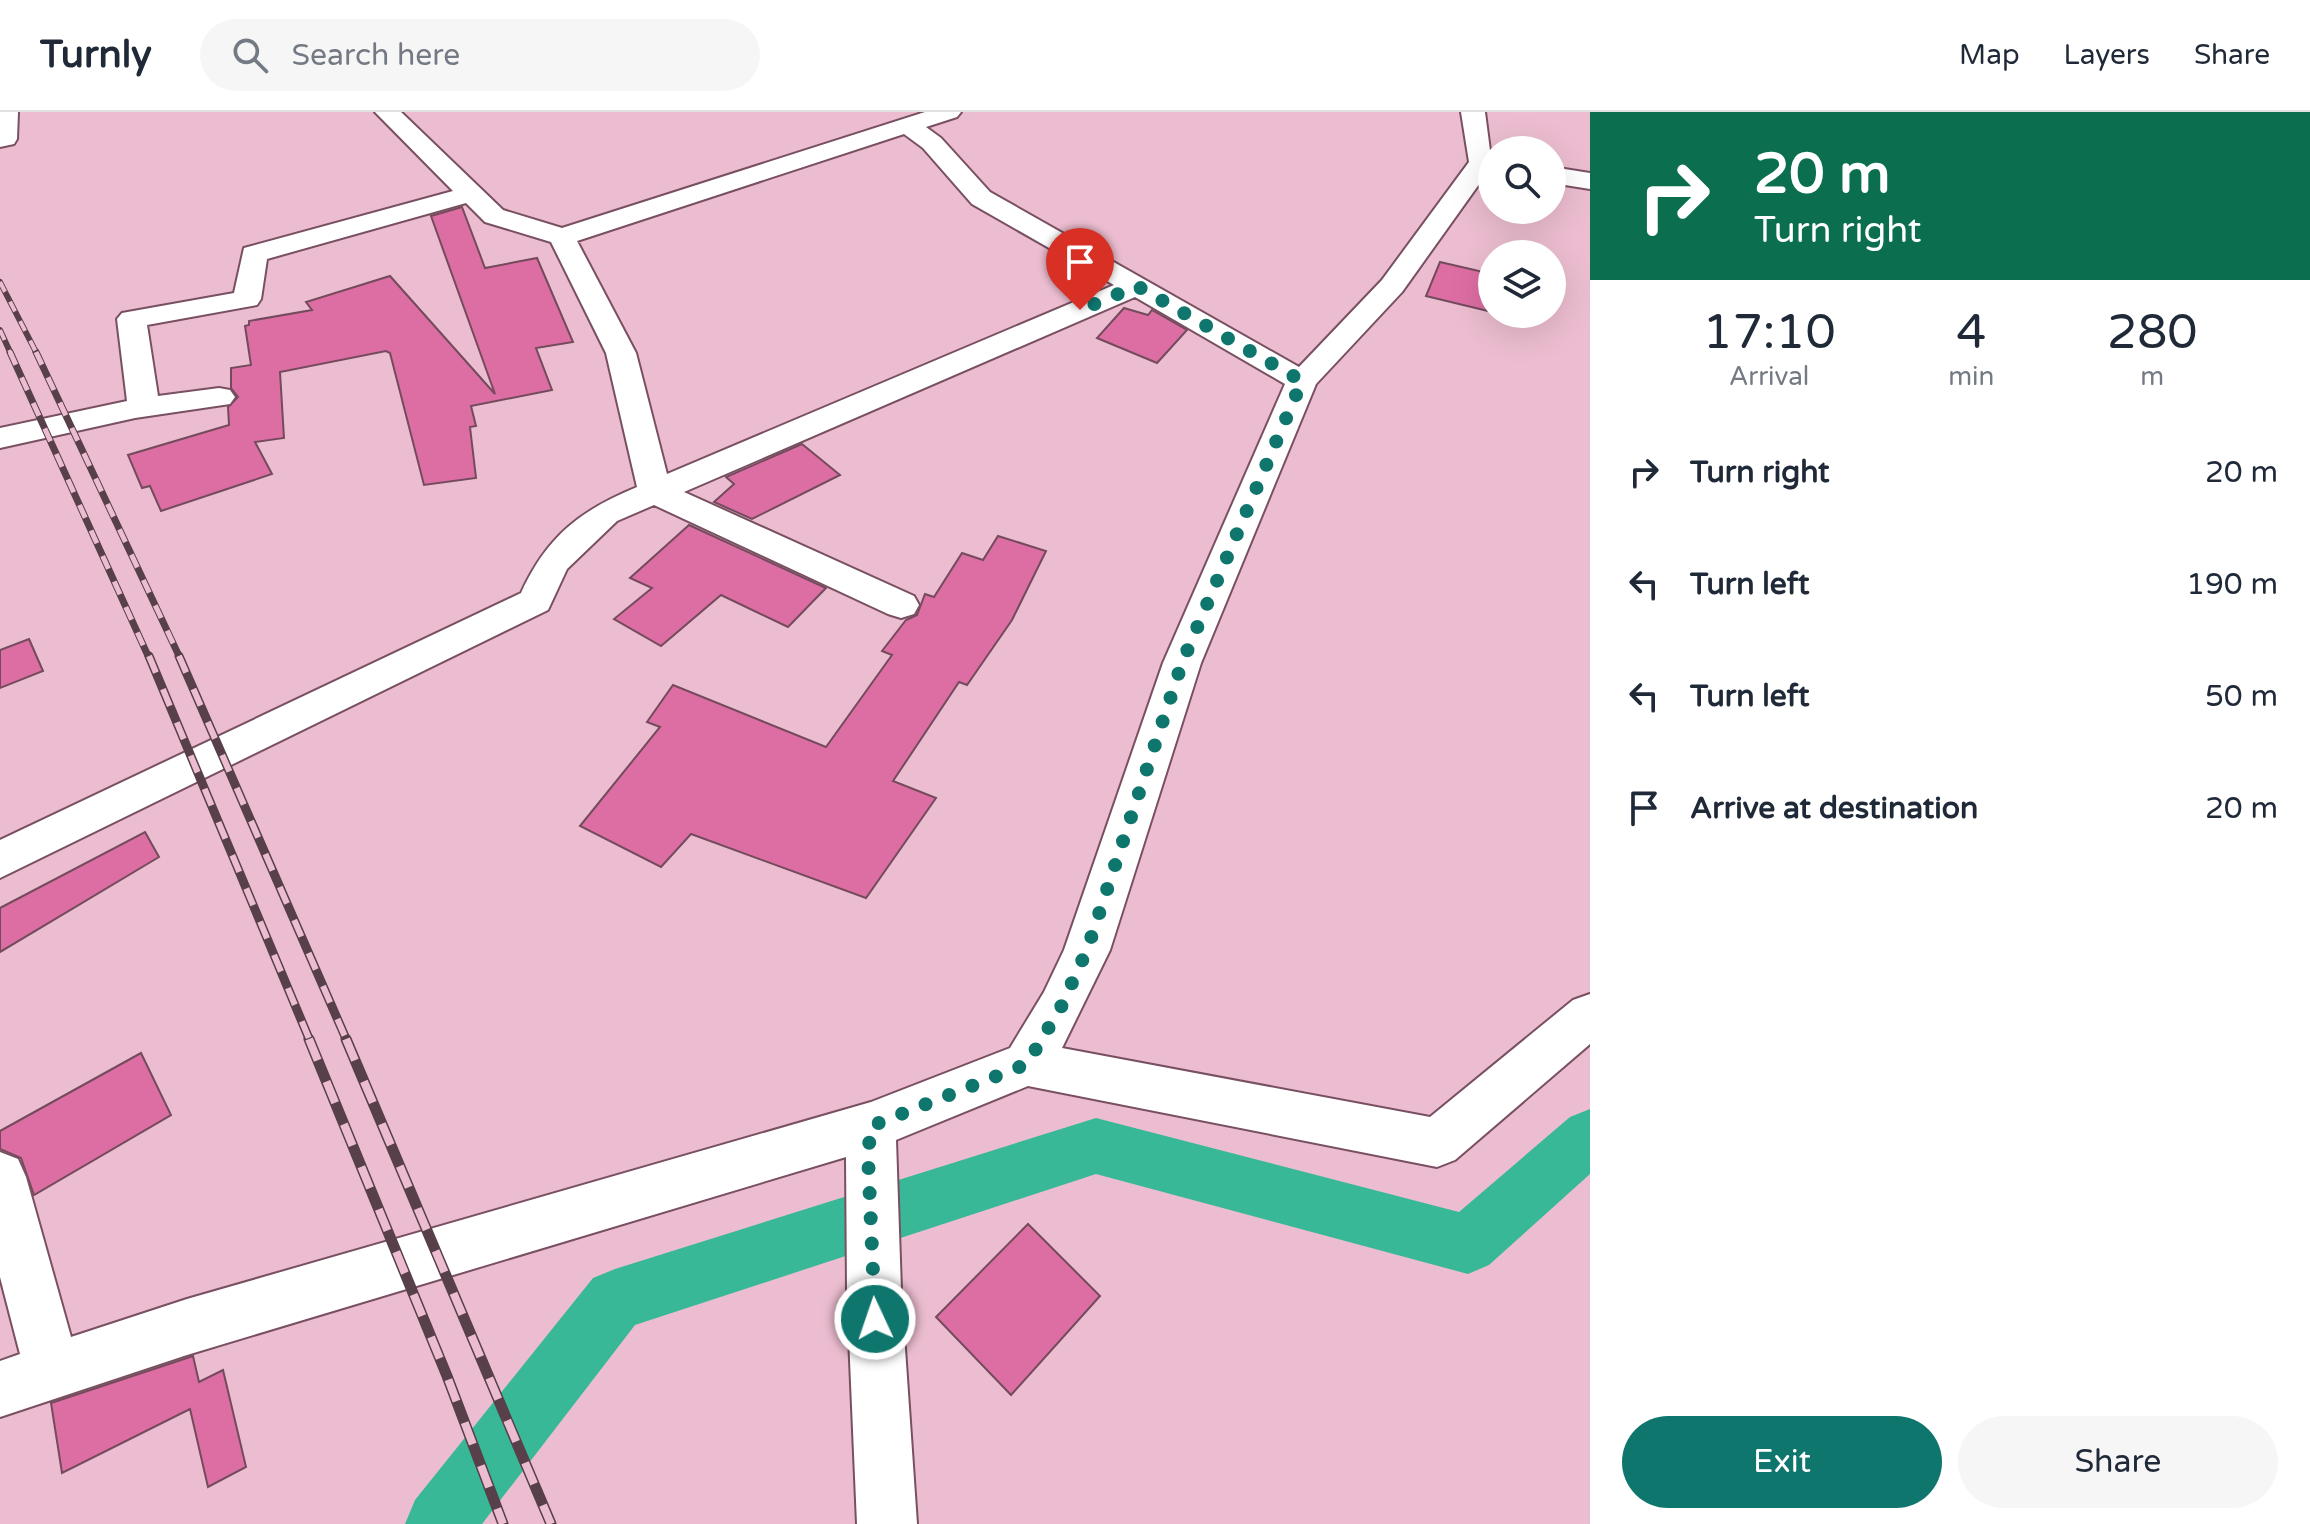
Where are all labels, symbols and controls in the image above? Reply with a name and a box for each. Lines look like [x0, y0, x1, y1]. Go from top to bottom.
search box [200, 19, 760, 91]
text: Turnly [40, 32, 152, 78]
icon: search [228, 33, 272, 77]
text: Search here [292, 37, 460, 74]
text: Map [1959, 38, 2020, 72]
text: Layers [2064, 38, 2150, 72]
text: Share [2194, 38, 2270, 72]
map controls [1478, 136, 1566, 328]
button: search [1478, 136, 1566, 224]
text: 20 m [1754, 141, 1890, 208]
icon: right [1622, 144, 1726, 248]
text: Turn right [1754, 209, 1921, 252]
pin [1046, 228, 1114, 310]
icon: arrive [1058, 240, 1102, 284]
button: layers [1478, 240, 1566, 328]
text: 17:10 [1703, 304, 1836, 362]
text: 4 [1956, 304, 1986, 362]
text: 280 [2107, 304, 2197, 362]
text: Arrival [1729, 361, 1809, 392]
text: min [1948, 361, 1994, 392]
text: m [2140, 361, 2164, 392]
icon: right [1622, 450, 1666, 494]
text: Turn right [1690, 454, 1830, 491]
text: 20 m [2205, 454, 2278, 491]
icon: left [1622, 562, 1666, 606]
text: Turn left [1690, 566, 1809, 603]
text: 190 m [2186, 566, 2278, 603]
icon: left [1622, 674, 1666, 718]
text: Turn left [1690, 678, 1809, 715]
text: 50 m [2205, 678, 2278, 715]
icon: arrive [1622, 786, 1666, 830]
text: Arrive at destination [1690, 790, 1978, 827]
text: 20 m [2205, 790, 2278, 827]
position arrow [833, 1277, 917, 1361]
button: Exit [1622, 1416, 1942, 1508]
button: Share [1958, 1416, 2278, 1508]

